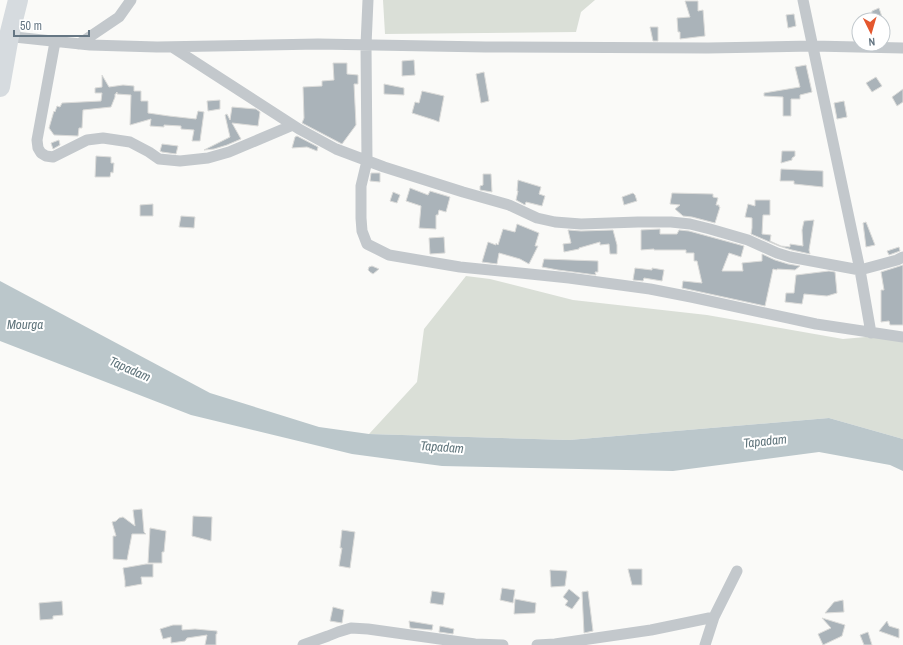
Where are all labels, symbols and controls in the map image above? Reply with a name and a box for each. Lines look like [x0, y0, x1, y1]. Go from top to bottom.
scale bar [14, 12, 89, 38]
north arrow [851, 12, 891, 52]
text: 50 m [20, 18, 42, 34]
text: N [868, 35, 876, 49]
water label: Mourga [7, 316, 43, 333]
water label: Tapadam [107, 352, 153, 386]
water label: Tapadam [742, 430, 788, 452]
water label: Tapadam [420, 437, 464, 457]

